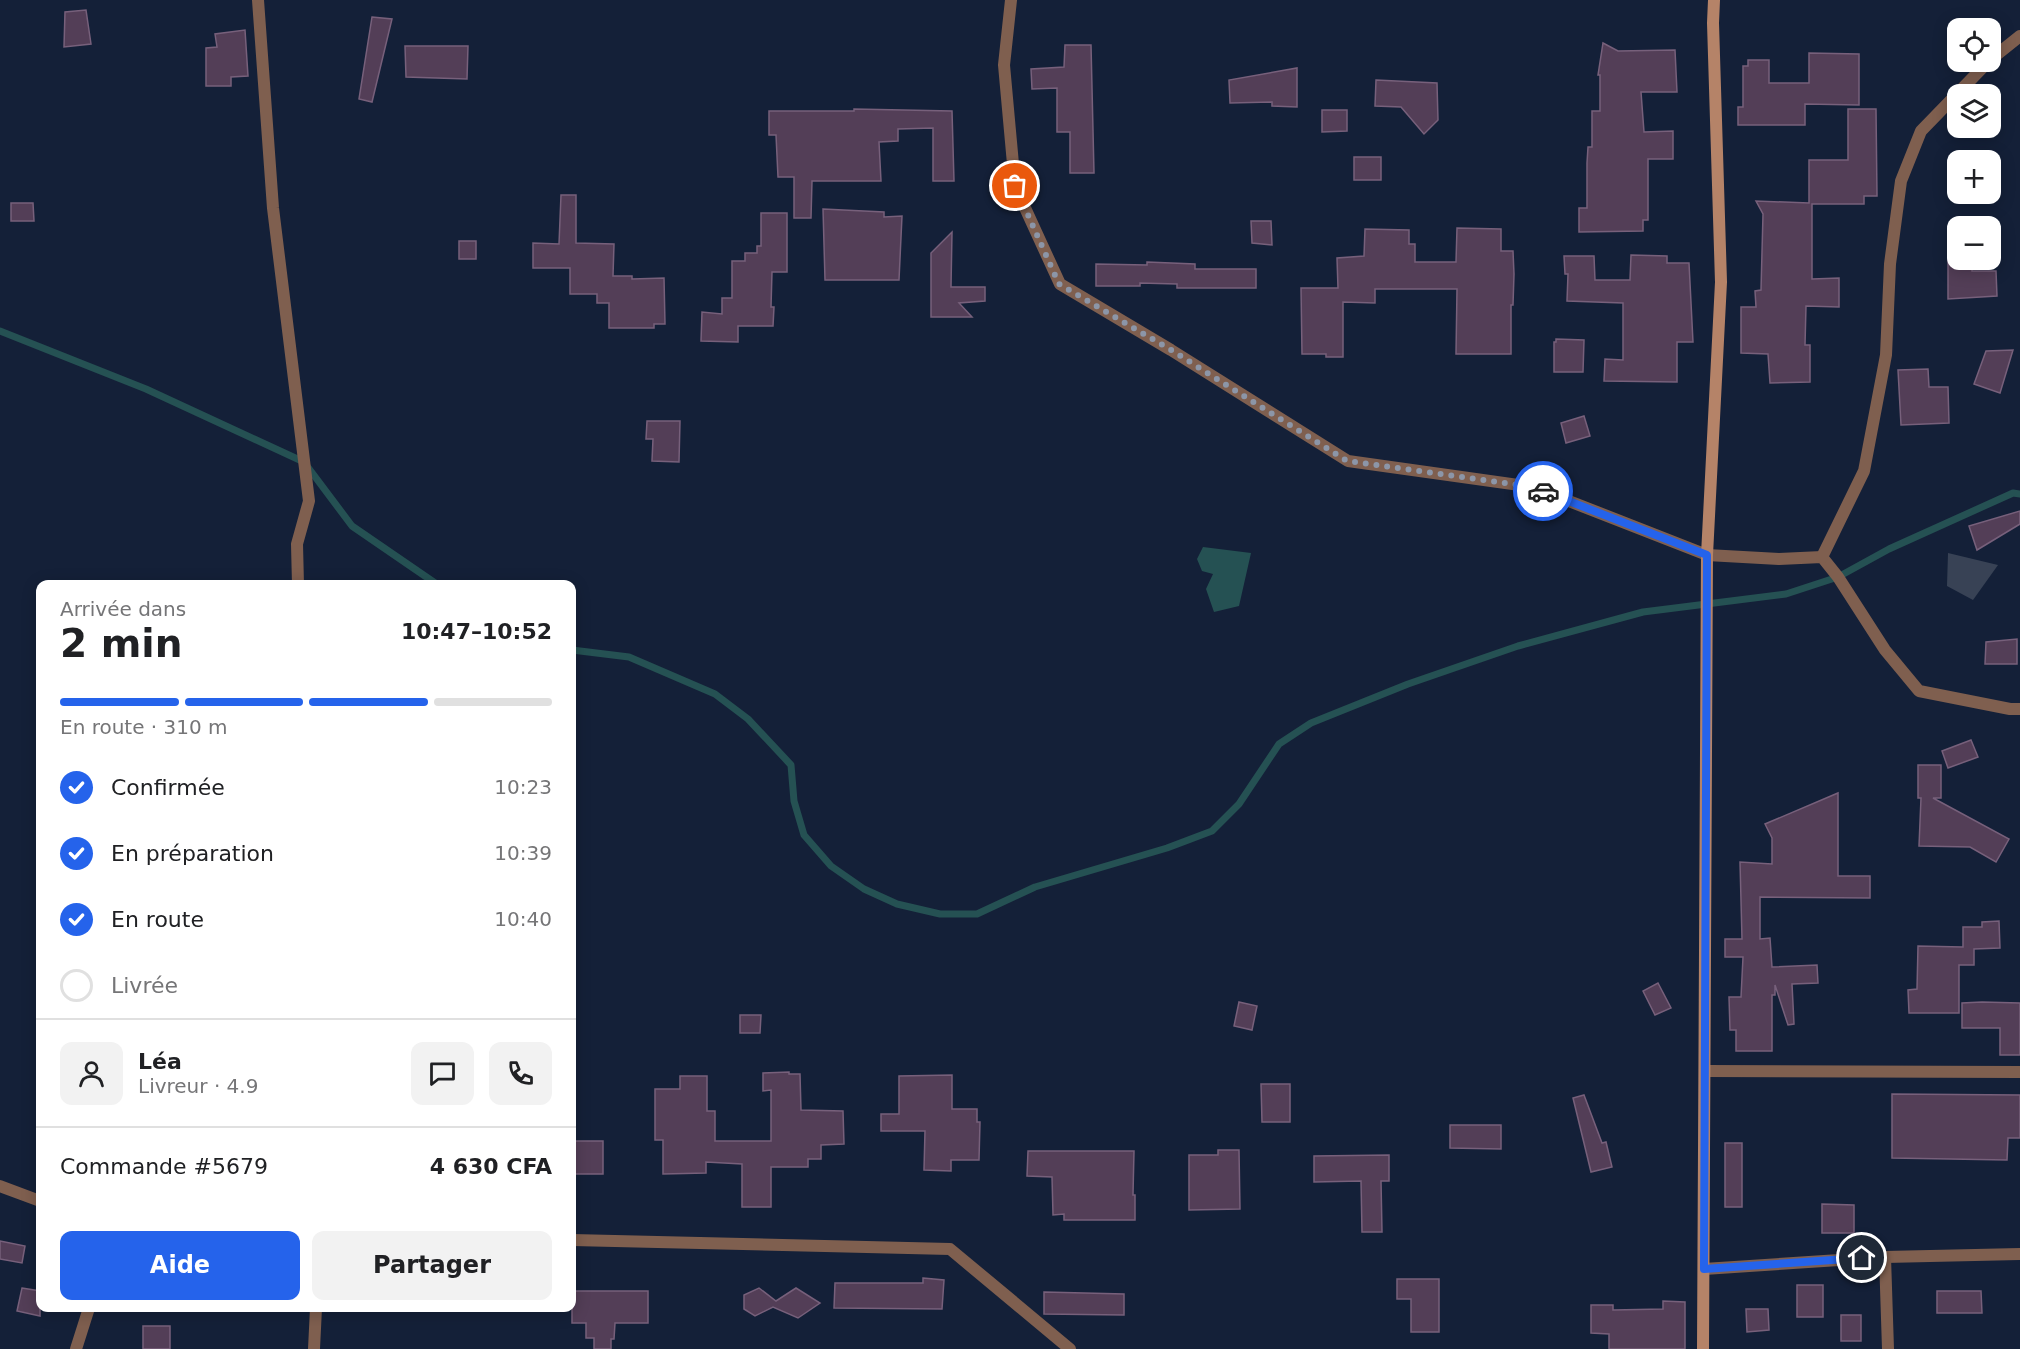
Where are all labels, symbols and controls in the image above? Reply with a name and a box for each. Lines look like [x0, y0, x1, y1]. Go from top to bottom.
map controls [1947, 18, 2001, 270]
button: locate [1947, 18, 2001, 72]
button: layers [1947, 84, 2001, 138]
button: + [1947, 150, 2001, 204]
pin [989, 160, 1040, 211]
icon: bag [998, 169, 1031, 202]
button: − [1947, 216, 2001, 270]
courier [1513, 461, 1573, 521]
icon: car [1527, 475, 1560, 508]
text: Arrivée dans [60, 597, 186, 621]
text: 10:47–10:52 [401, 619, 552, 644]
text: 2 min [60, 621, 182, 666]
text: En route · 310 m [60, 715, 228, 739]
icon: check [60, 771, 93, 804]
text: Confirmée [111, 775, 225, 800]
text: 10:23 [494, 775, 552, 799]
icon: check [60, 837, 93, 870]
text: En préparation [111, 841, 274, 866]
text: 10:39 [494, 841, 552, 865]
icon: check [60, 903, 93, 936]
text: En route [111, 907, 204, 932]
text: 10:40 [494, 907, 552, 931]
text: Livrée [111, 973, 178, 998]
button: person [60, 1042, 123, 1105]
button: chat [411, 1042, 474, 1105]
button: phone [489, 1042, 552, 1105]
text: Léa [138, 1049, 182, 1074]
text: Livreur · 4.9 [138, 1074, 258, 1098]
text: Commande #5679 [60, 1154, 268, 1179]
text: 4 630 CFA [430, 1154, 552, 1179]
button: Aide [60, 1231, 300, 1300]
button: Partager [312, 1231, 552, 1300]
pin [1836, 1232, 1887, 1283]
icon: home [1845, 1241, 1878, 1274]

